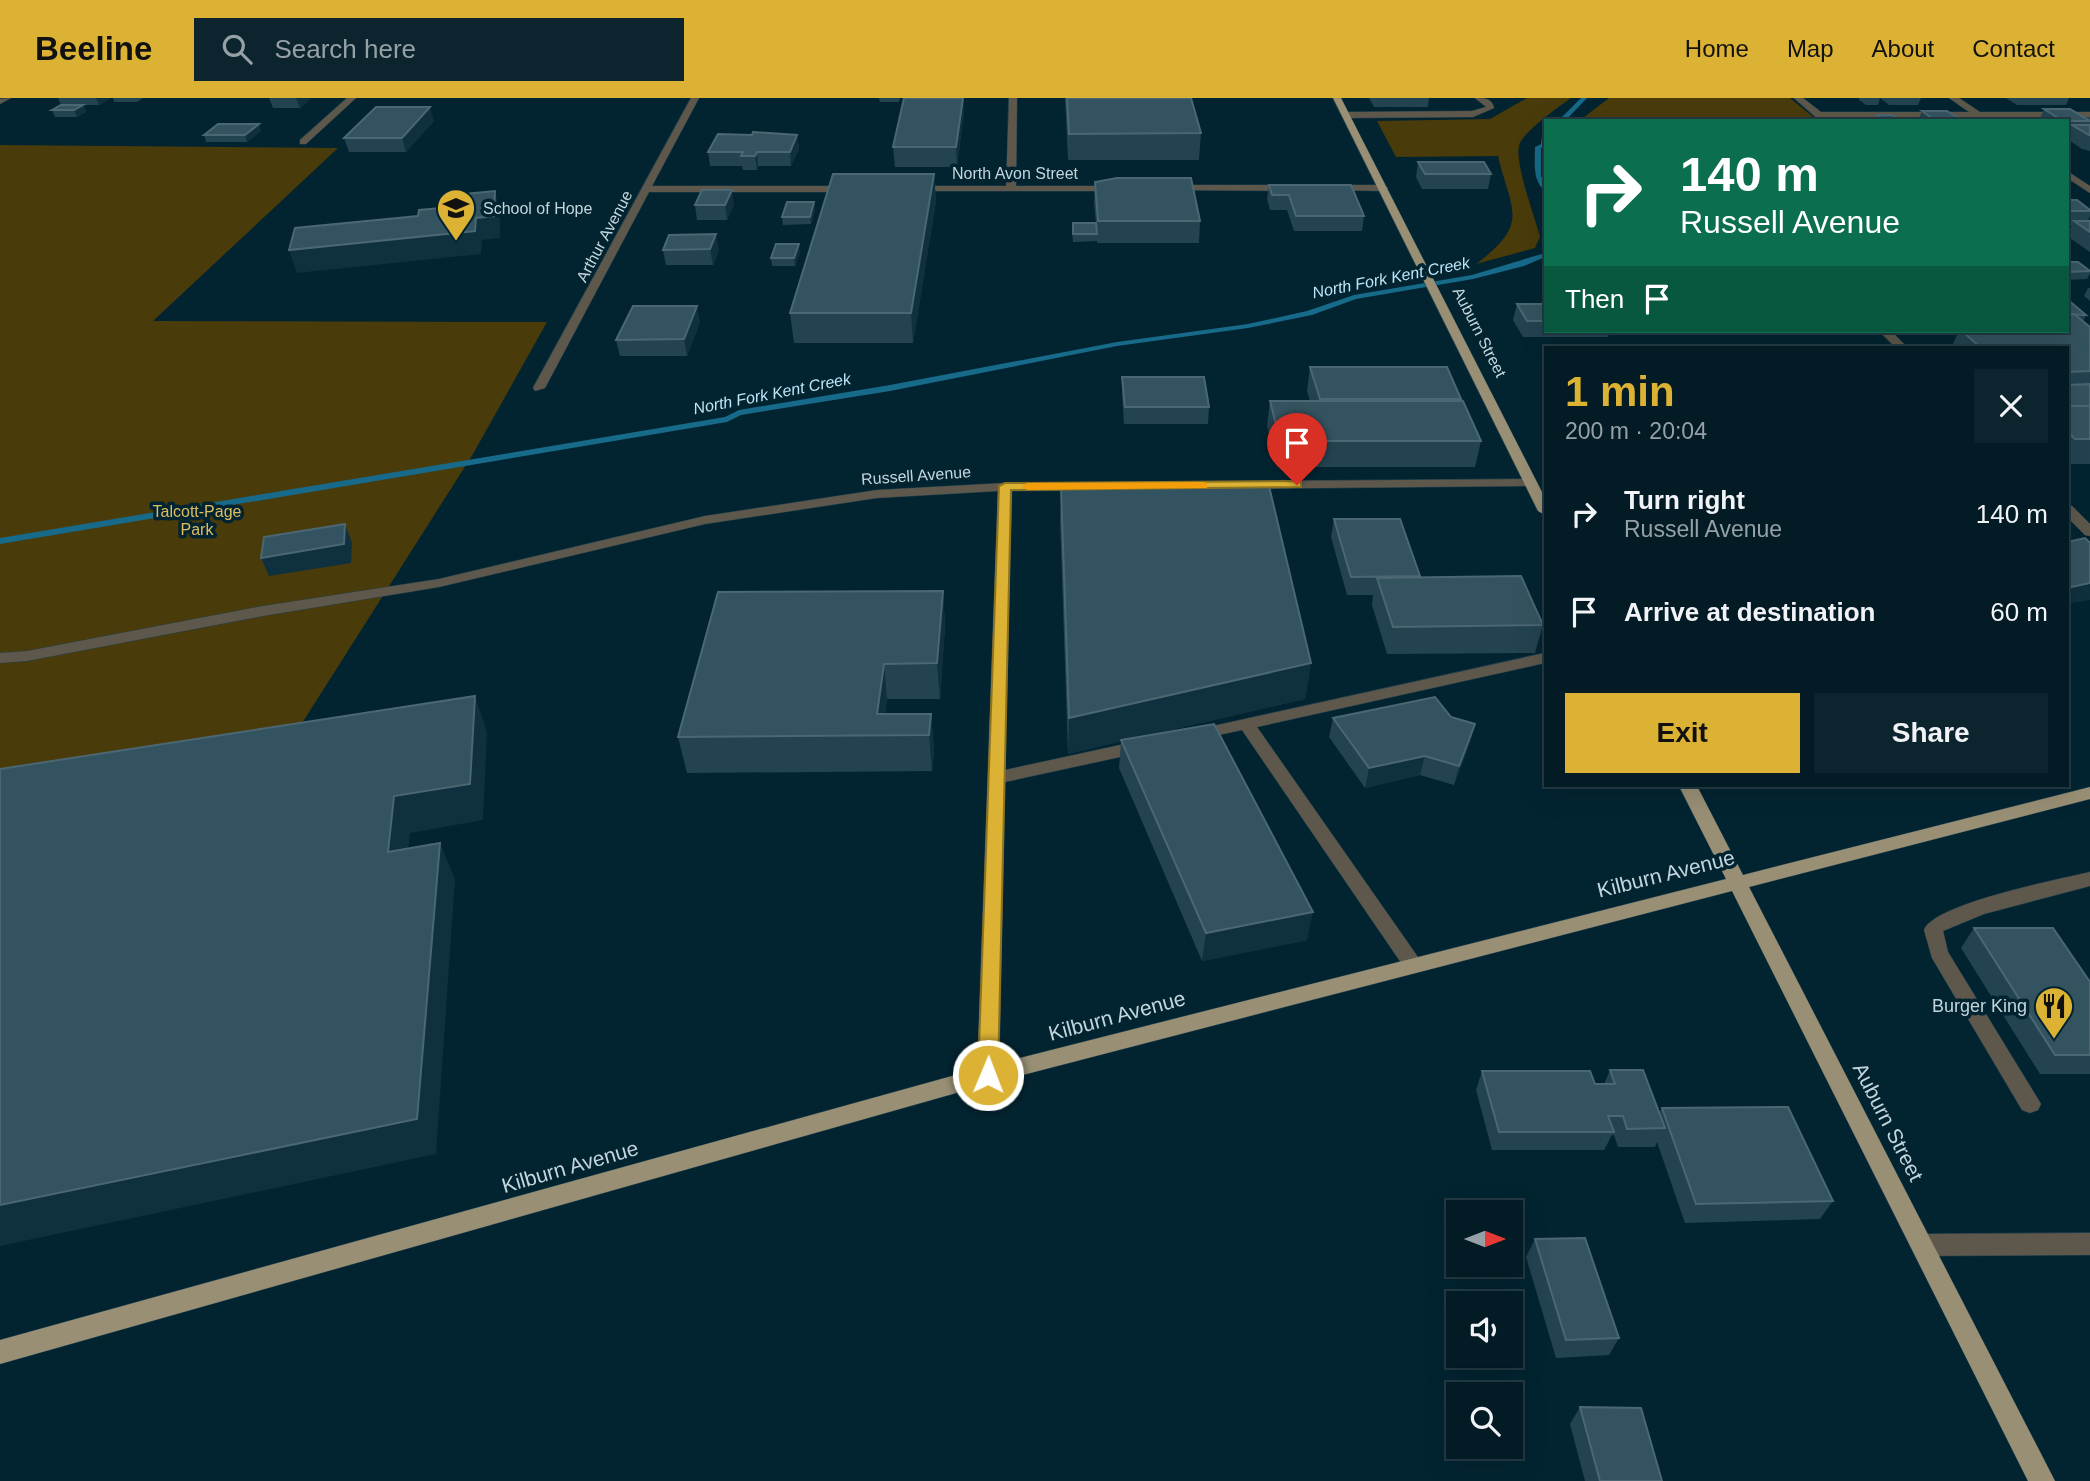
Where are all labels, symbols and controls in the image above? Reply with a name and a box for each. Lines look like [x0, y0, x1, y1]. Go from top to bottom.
search box [194, 18, 684, 81]
text: Beeline [35, 30, 152, 67]
icon: search [218, 30, 256, 68]
text: Search here [274, 34, 416, 64]
text: Home [1685, 35, 1749, 62]
text: Map [1787, 35, 1834, 62]
text: About [1872, 35, 1934, 62]
text: Contact [1972, 35, 2055, 62]
icon: right [1565, 147, 1656, 238]
text: 140 m [1680, 147, 1819, 201]
street label: North Avon Street [952, 165, 1079, 182]
school or university icon: School of Hope [435, 187, 477, 242]
street label: Arthur Avenue [573, 188, 636, 285]
place label: School of Hope [483, 200, 593, 217]
text: Russell Avenue [1680, 204, 1900, 240]
water label: North Fork Kent Creek [1311, 254, 1472, 301]
icon: arrive [1638, 280, 1676, 318]
street label: Auburn Street [1450, 284, 1510, 381]
text: Then [1565, 284, 1624, 314]
text: 1 min [1565, 368, 1675, 415]
button: close [1974, 369, 2048, 443]
water label: North Fork Kent Creek [692, 370, 853, 417]
pin [1267, 413, 1327, 485]
text: 200 m · 20:04 [1565, 418, 1707, 444]
icon: arrive [1278, 424, 1316, 462]
street label: Russell Avenue [861, 463, 972, 488]
text: Turn right [1624, 485, 1745, 515]
icon: right [1565, 495, 1603, 533]
text: 140 m [1976, 499, 2048, 529]
park label: Talcott-Page Park [153, 503, 242, 538]
text: Russell Avenue [1624, 516, 1782, 542]
icon: arrive [1565, 593, 1603, 631]
text: Arrive at destination [1624, 597, 1875, 627]
text: 60 m [1990, 597, 2048, 627]
button: Exit [1565, 693, 1800, 773]
button: Share [1814, 693, 2048, 773]
street label: Kilburn Avenue [1595, 845, 1737, 902]
restaurant icon: Burger King [2033, 985, 2075, 1040]
street label: Kilburn Avenue [1046, 986, 1188, 1045]
place label: Burger King [1932, 996, 2027, 1016]
position arrow [951, 1038, 1025, 1112]
street label: Auburn Street [1849, 1059, 1928, 1185]
street label: Kilburn Avenue [499, 1136, 641, 1197]
north arrow [1446, 1200, 1522, 1278]
map controls [1446, 1200, 1523, 1459]
button: sound [1446, 1291, 1523, 1368]
button: search [1446, 1382, 1523, 1459]

